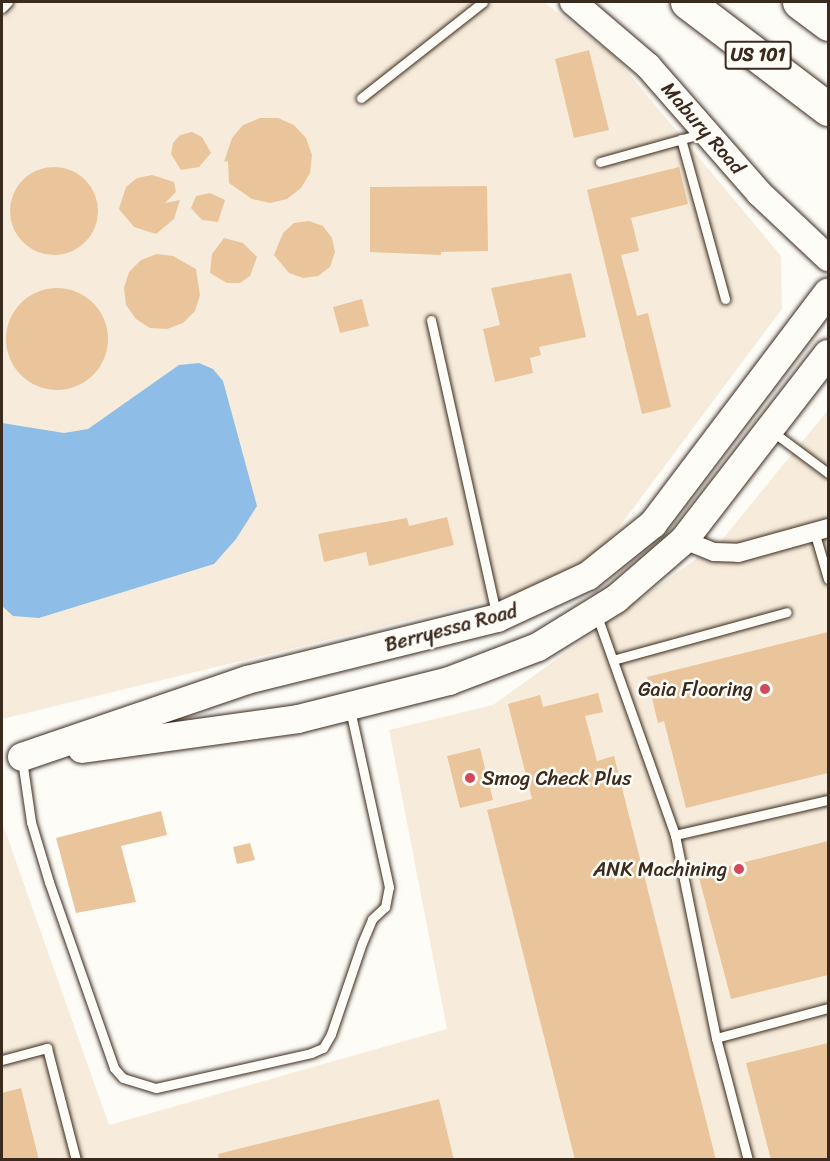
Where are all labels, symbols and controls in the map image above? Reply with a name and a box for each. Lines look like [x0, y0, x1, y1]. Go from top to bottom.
road number: US 101 [724, 40, 792, 70]
street label: Mabury Road [656, 77, 750, 179]
street label: Berryessa Road [382, 599, 520, 657]
place label: Gaia Flooring [638, 677, 753, 701]
marker: Gaia Flooring [758, 682, 772, 696]
place label: Smog Check Plus [482, 766, 632, 790]
marker: Smog Check Plus [463, 771, 477, 785]
place label: ANK Machining [593, 857, 727, 881]
marker: ANK Machining [732, 862, 746, 876]

